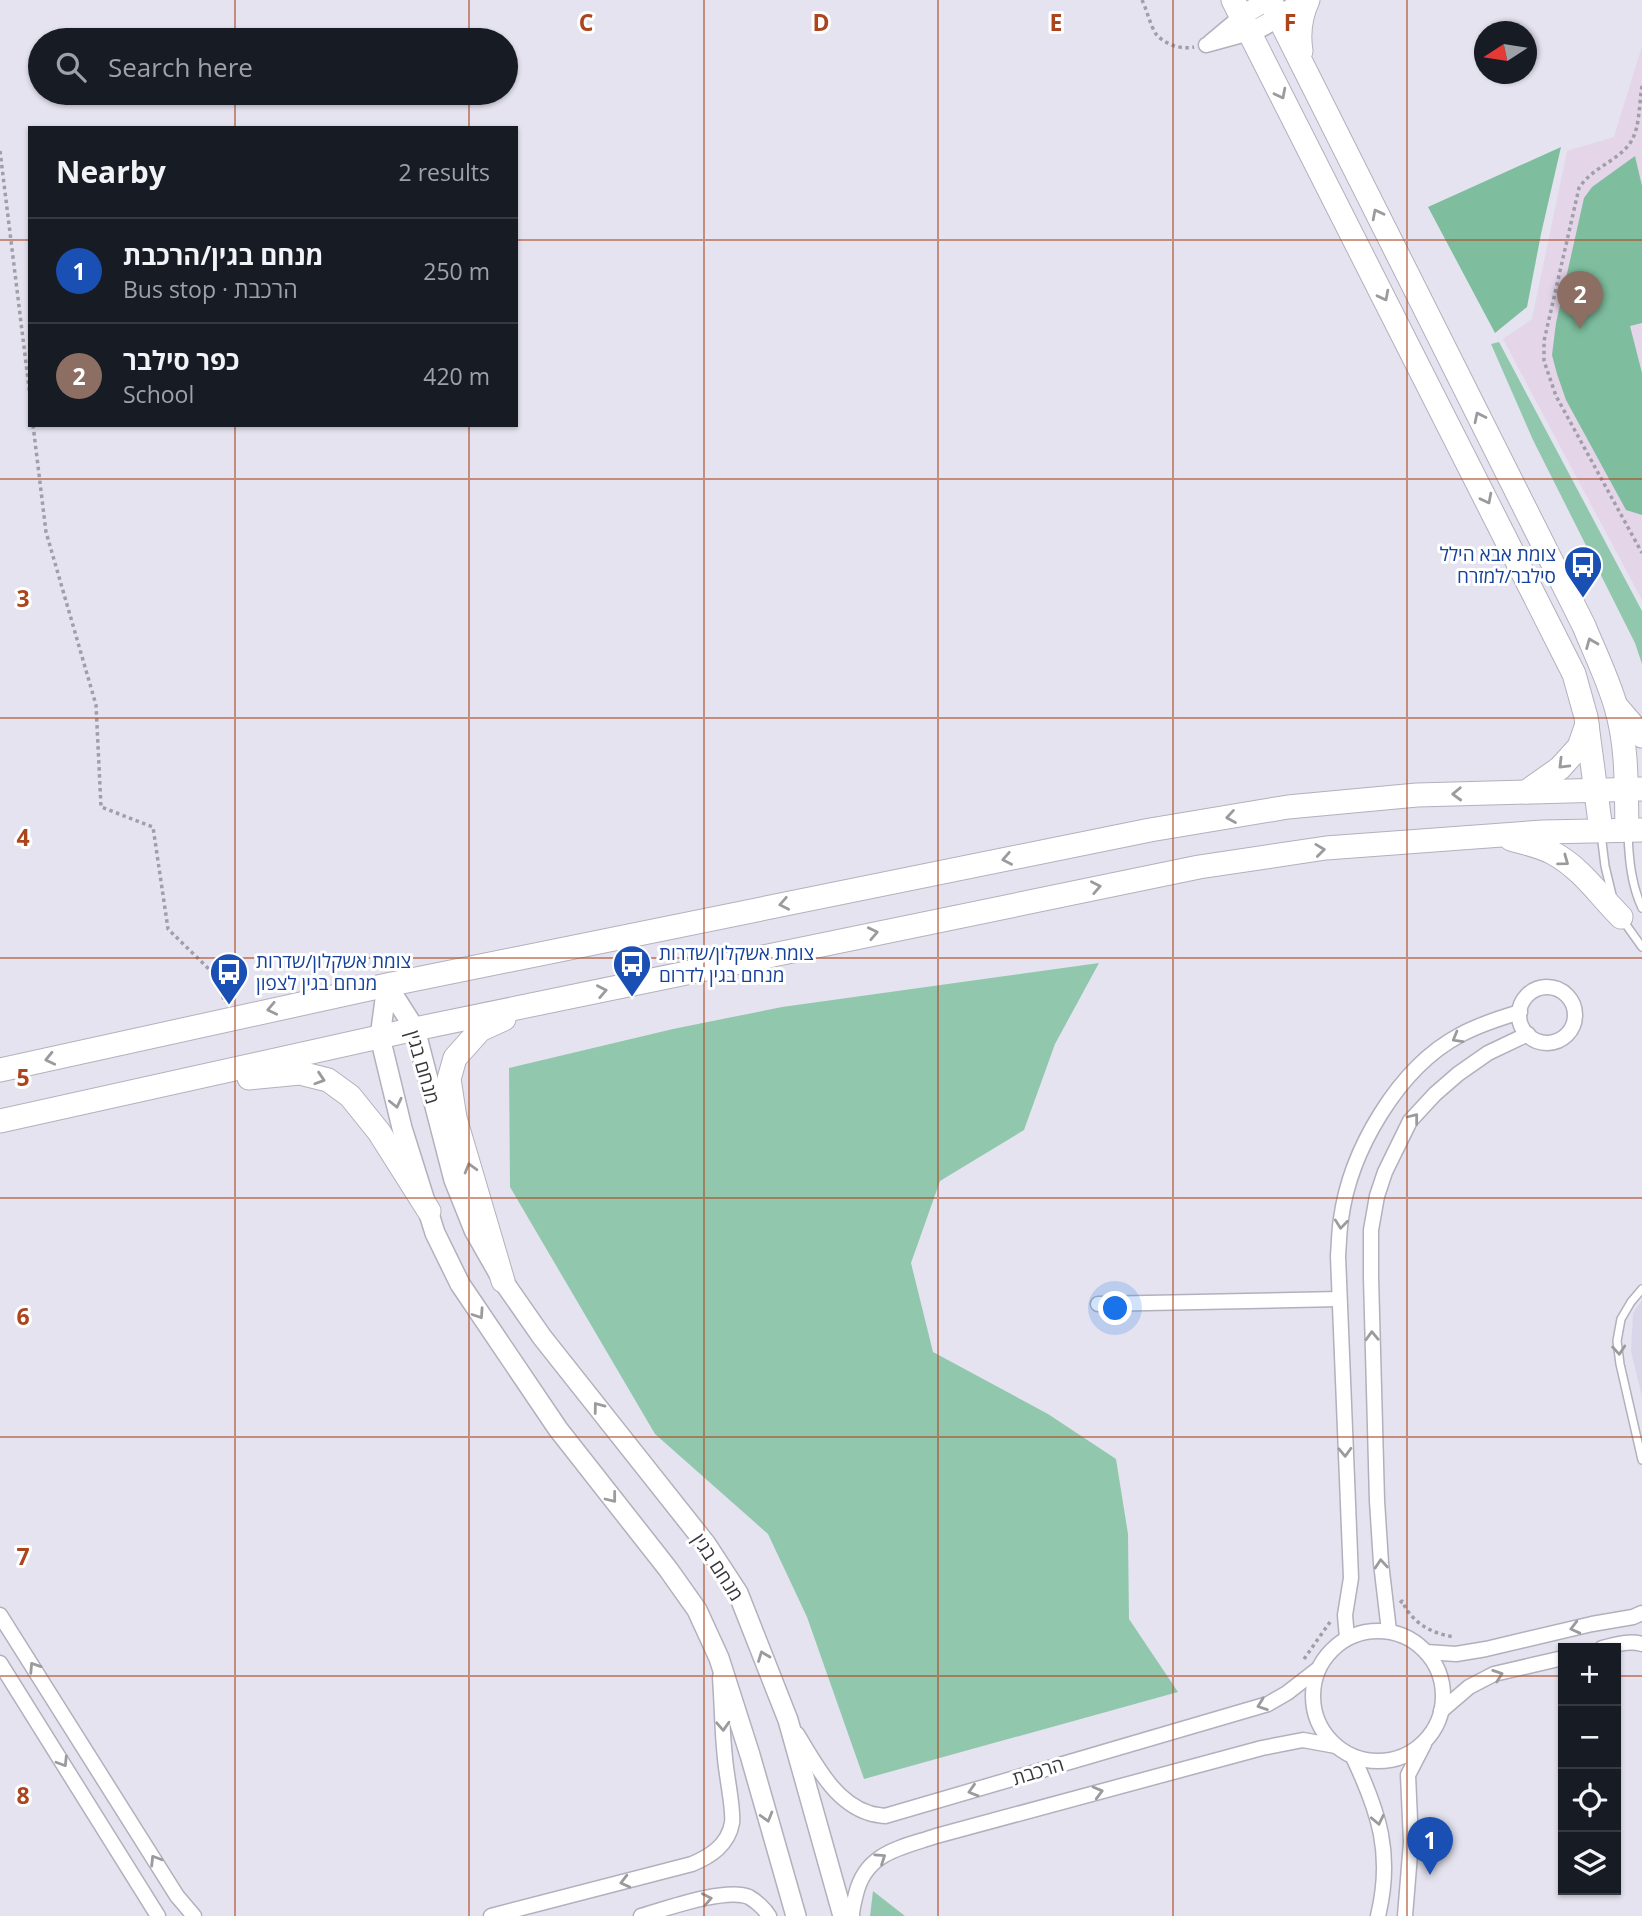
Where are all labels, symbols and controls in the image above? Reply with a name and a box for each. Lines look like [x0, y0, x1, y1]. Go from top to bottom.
text: C [579, 6, 593, 38]
text: D [812, 6, 830, 38]
text: E [1050, 6, 1062, 38]
text: F [1284, 6, 1296, 38]
north arrow [1474, 21, 1537, 84]
search box [28, 28, 518, 105]
icon: search [52, 48, 90, 86]
text: Search here [108, 49, 253, 85]
one-way arrow [1272, 87, 1286, 99]
text: Nearby [56, 151, 166, 192]
text: 2 results [399, 156, 490, 188]
one-way arrow [1371, 208, 1385, 221]
text: מנחם בגין/הרכבת [123, 237, 323, 273]
text: 1 [72, 255, 86, 287]
text: 250 m [423, 255, 490, 287]
pin: 2 [1557, 271, 1603, 329]
text: Bus stop · הרכבת [123, 273, 298, 305]
one-way arrow [1375, 289, 1389, 302]
text: כפר סילבר [123, 342, 240, 378]
text: 2 [72, 360, 86, 392]
text: 420 m [423, 360, 490, 392]
text: School [123, 378, 194, 410]
one-way arrow [1474, 412, 1488, 424]
one-way arrow [1478, 492, 1492, 504]
place label: צומת אבא הילל סילבר/למזרח [1440, 541, 1556, 589]
bus stop icon: צומת אבא הילל סילבר/למזרח [1562, 544, 1604, 599]
text: 3 [16, 582, 30, 614]
one-way arrow [1585, 637, 1599, 649]
one-way arrow [1559, 755, 1572, 768]
one-way arrow [1451, 786, 1461, 802]
one-way arrow [1225, 809, 1236, 824]
text: 4 [16, 821, 30, 853]
one-way arrow [1314, 842, 1326, 857]
one-way arrow [1001, 850, 1013, 865]
one-way arrow [1556, 853, 1569, 865]
one-way arrow [1090, 881, 1102, 896]
one-way arrow [778, 896, 790, 911]
one-way arrow [867, 927, 879, 942]
place label: צומת אשקלון/שדרות מנחם בגין לדרום [659, 940, 814, 988]
bus stop icon: צומת אשקלון/שדרות מנחם בגין לדרום [611, 943, 653, 998]
place label: צומת אשקלון/שדרות מנחם בגין לצפון [256, 948, 411, 996]
bus stop icon: צומת אשקלון/שדרות מנחם בגין לצפון [208, 951, 250, 1006]
one-way arrow [596, 984, 608, 999]
one-way arrow [266, 1001, 278, 1016]
street label: מנחם בגין [400, 1027, 446, 1107]
one-way arrow [1451, 1030, 1464, 1043]
one-way arrow [44, 1050, 56, 1065]
text: 5 [16, 1061, 30, 1093]
one-way arrow [314, 1071, 326, 1085]
one-way arrow [388, 1097, 402, 1109]
one-way arrow [1406, 1114, 1419, 1126]
one-way arrow [463, 1163, 478, 1175]
one-way arrow [1333, 1219, 1348, 1230]
your location [1098, 1291, 1132, 1325]
text: 6 [16, 1300, 30, 1332]
one-way arrow [471, 1306, 484, 1319]
one-way arrow [1365, 1330, 1380, 1341]
one-way arrow [1611, 1344, 1626, 1356]
one-way arrow [594, 1402, 607, 1414]
one-way arrow [1337, 1446, 1352, 1457]
one-way arrow [604, 1490, 617, 1503]
street label: מנחם בגין [686, 1528, 750, 1606]
text: 7 [16, 1540, 30, 1572]
one-way arrow [1374, 1558, 1389, 1569]
one-way arrow [1570, 1619, 1582, 1634]
map controls [1558, 1643, 1621, 1895]
button: + [1558, 1643, 1621, 1706]
one-way arrow [758, 1651, 772, 1663]
one-way arrow [30, 1662, 43, 1675]
one-way arrow [1491, 1668, 1503, 1683]
one-way arrow [1256, 1697, 1268, 1711]
button: − [1558, 1706, 1621, 1769]
one-way arrow [715, 1721, 730, 1732]
street label: הרכבת [1009, 1751, 1067, 1791]
one-way arrow [54, 1754, 67, 1767]
button: locate [1558, 1769, 1621, 1832]
text: 8 [16, 1779, 30, 1811]
one-way arrow [967, 1782, 979, 1797]
one-way arrow [1092, 1786, 1104, 1800]
one-way arrow [759, 1811, 774, 1823]
one-way arrow [1369, 1814, 1384, 1826]
pin: 1 [1407, 1817, 1453, 1875]
button: layers [1558, 1832, 1621, 1895]
one-way arrow [873, 1853, 886, 1866]
one-way arrow [151, 1855, 164, 1868]
one-way arrow [619, 1874, 631, 1888]
one-way arrow [701, 1892, 713, 1907]

